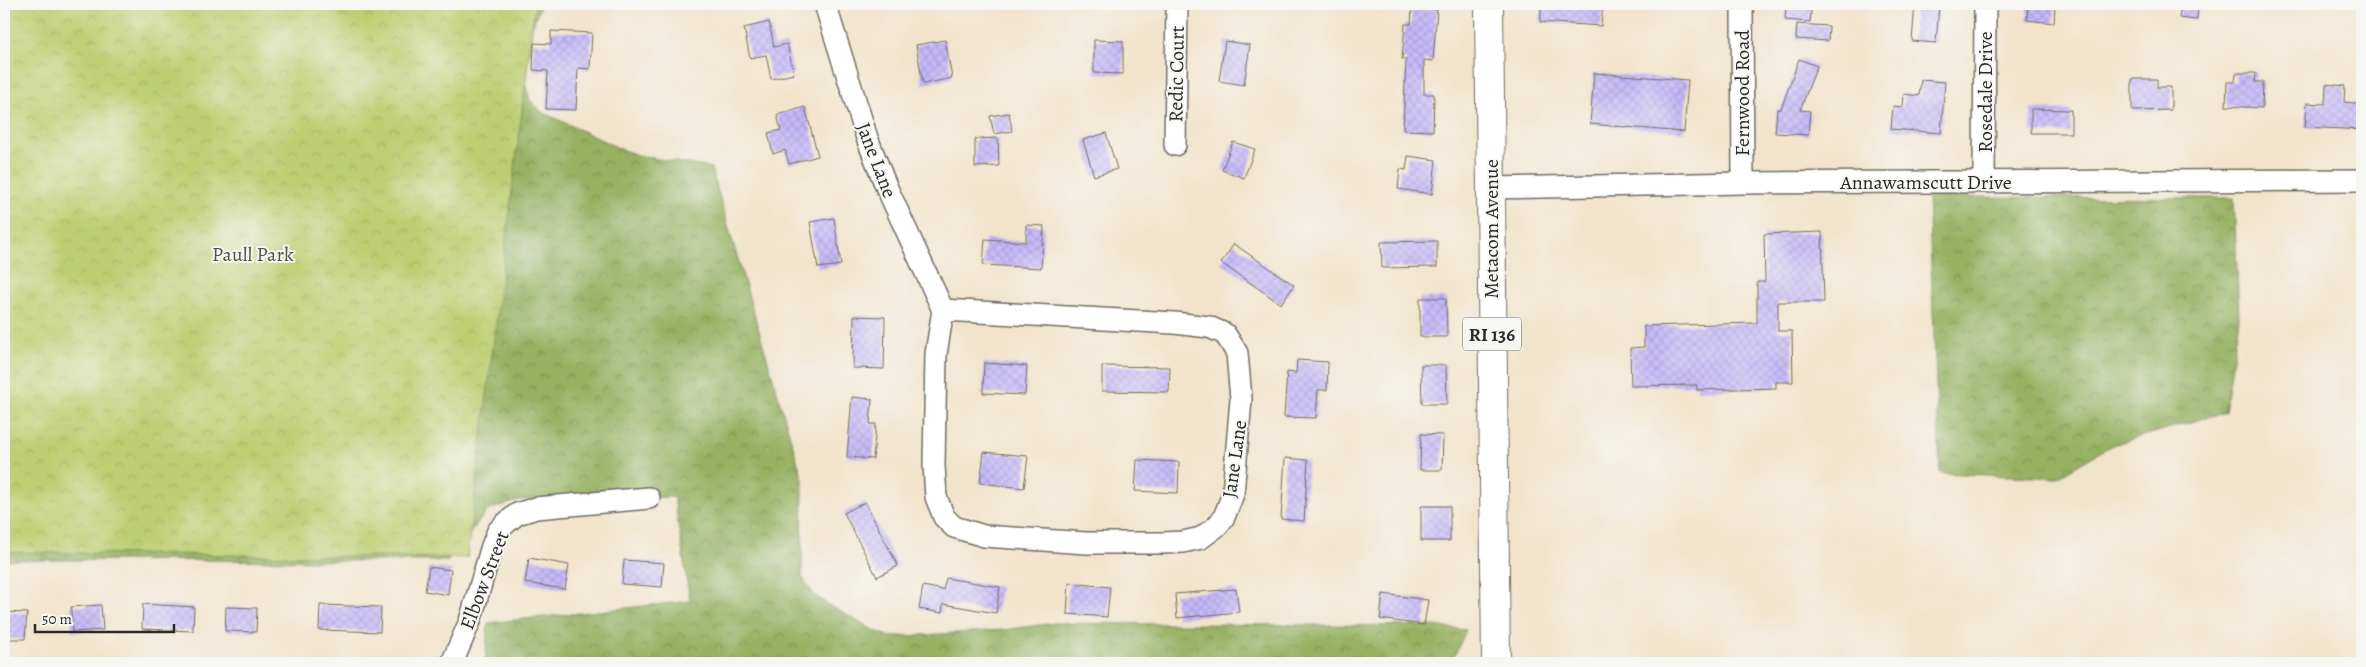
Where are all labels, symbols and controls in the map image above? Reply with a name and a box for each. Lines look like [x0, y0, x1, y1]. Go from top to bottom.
street label: Redic Court [1162, 25, 1191, 123]
street label: Fernwood Road [1729, 29, 1756, 156]
street label: Rosedale Drive [1972, 31, 1999, 153]
street label: Jane Lane [850, 119, 903, 202]
street label: Metacom Avenue [1478, 159, 1505, 299]
street label: Annawamscutt Drive [1839, 169, 2012, 196]
park label: Paull Park [212, 241, 294, 268]
road number: RI 136 [1463, 318, 1521, 350]
street label: Jane Lane [1216, 418, 1253, 500]
street label: Elbow Street [453, 527, 516, 633]
scale bar [35, 602, 174, 634]
text: 50 m [42, 609, 72, 629]

